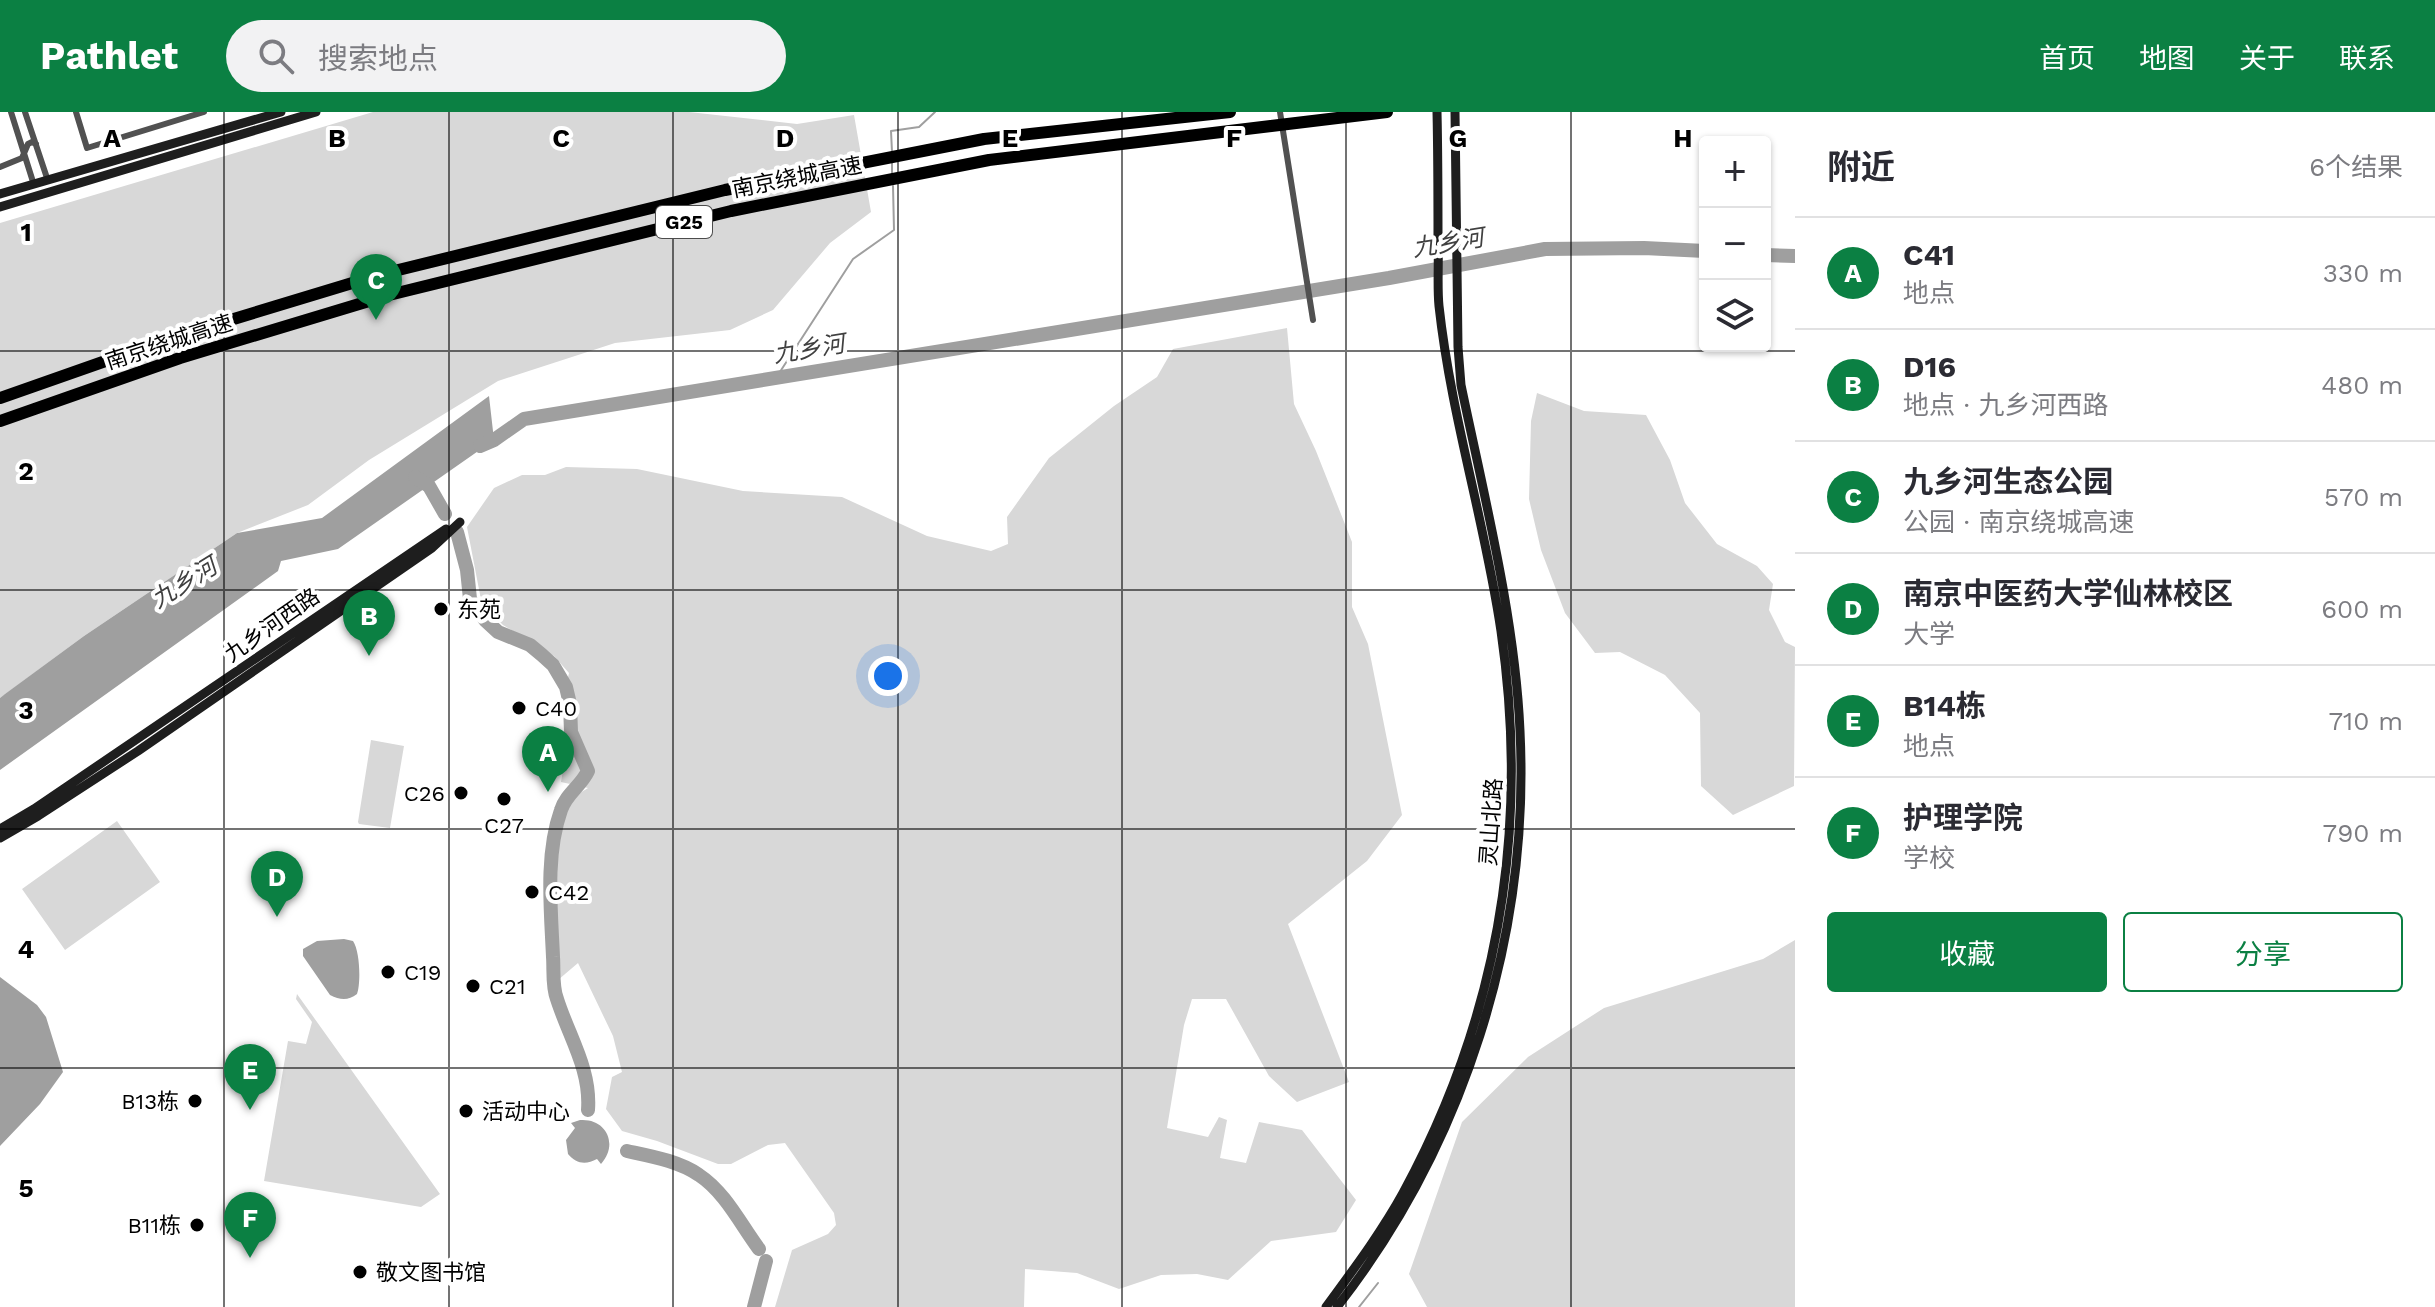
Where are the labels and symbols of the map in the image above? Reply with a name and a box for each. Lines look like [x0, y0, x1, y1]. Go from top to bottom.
text: A [103, 123, 121, 153]
text: B [328, 123, 346, 153]
text: C [552, 123, 570, 153]
text: D [776, 123, 794, 153]
text: E [1002, 123, 1018, 153]
text: F [1226, 123, 1242, 153]
text: G [1449, 123, 1467, 153]
text: H [1673, 123, 1693, 153]
street label: 南京绕城高速 [730, 152, 864, 202]
road number: G25 [656, 206, 712, 238]
text: 1 [20, 217, 32, 247]
water label: 九乡河 [1410, 223, 1490, 262]
pin: C [350, 254, 402, 320]
street label: 南京绕城高速 [102, 310, 236, 374]
water label: 九乡河 [771, 329, 851, 368]
text: 2 [18, 456, 34, 486]
water label: 九乡河 [146, 550, 225, 614]
street label: 九乡河西路 [220, 583, 324, 667]
pin: B [343, 590, 395, 656]
place label: 东苑 [457, 597, 501, 622]
marker: 东苑 [432, 600, 450, 618]
your location [868, 656, 908, 696]
text: 3 [18, 695, 34, 725]
place label: C40 [535, 696, 577, 721]
marker: C40 [510, 699, 528, 717]
pin: A [522, 726, 574, 792]
street label: 灵山北路 [1475, 777, 1507, 867]
place label: C26 [404, 781, 445, 806]
marker: C26 [452, 784, 470, 802]
marker: C27 [495, 790, 513, 808]
place label: C27 [484, 813, 524, 838]
pin: D [251, 851, 303, 917]
place label: C42 [548, 880, 589, 905]
marker: C42 [523, 883, 541, 901]
text: 4 [18, 934, 35, 964]
place label: C19 [404, 960, 441, 985]
marker: C19 [379, 963, 397, 981]
place label: C21 [489, 974, 526, 999]
marker: C21 [464, 977, 482, 995]
pin: E [224, 1044, 276, 1110]
place label: B13栋 [121, 1089, 179, 1114]
marker: B13栋 [186, 1092, 204, 1110]
place label: 活动中心 [482, 1099, 570, 1124]
marker: 活动中心 [457, 1102, 475, 1120]
text: 5 [18, 1173, 34, 1203]
pin: F [224, 1192, 276, 1258]
place label: B11栋 [127, 1213, 181, 1238]
marker: B11栋 [188, 1216, 206, 1234]
place label: 敬文图书馆 [376, 1260, 486, 1285]
marker: 敬文图书馆 [351, 1263, 369, 1281]

